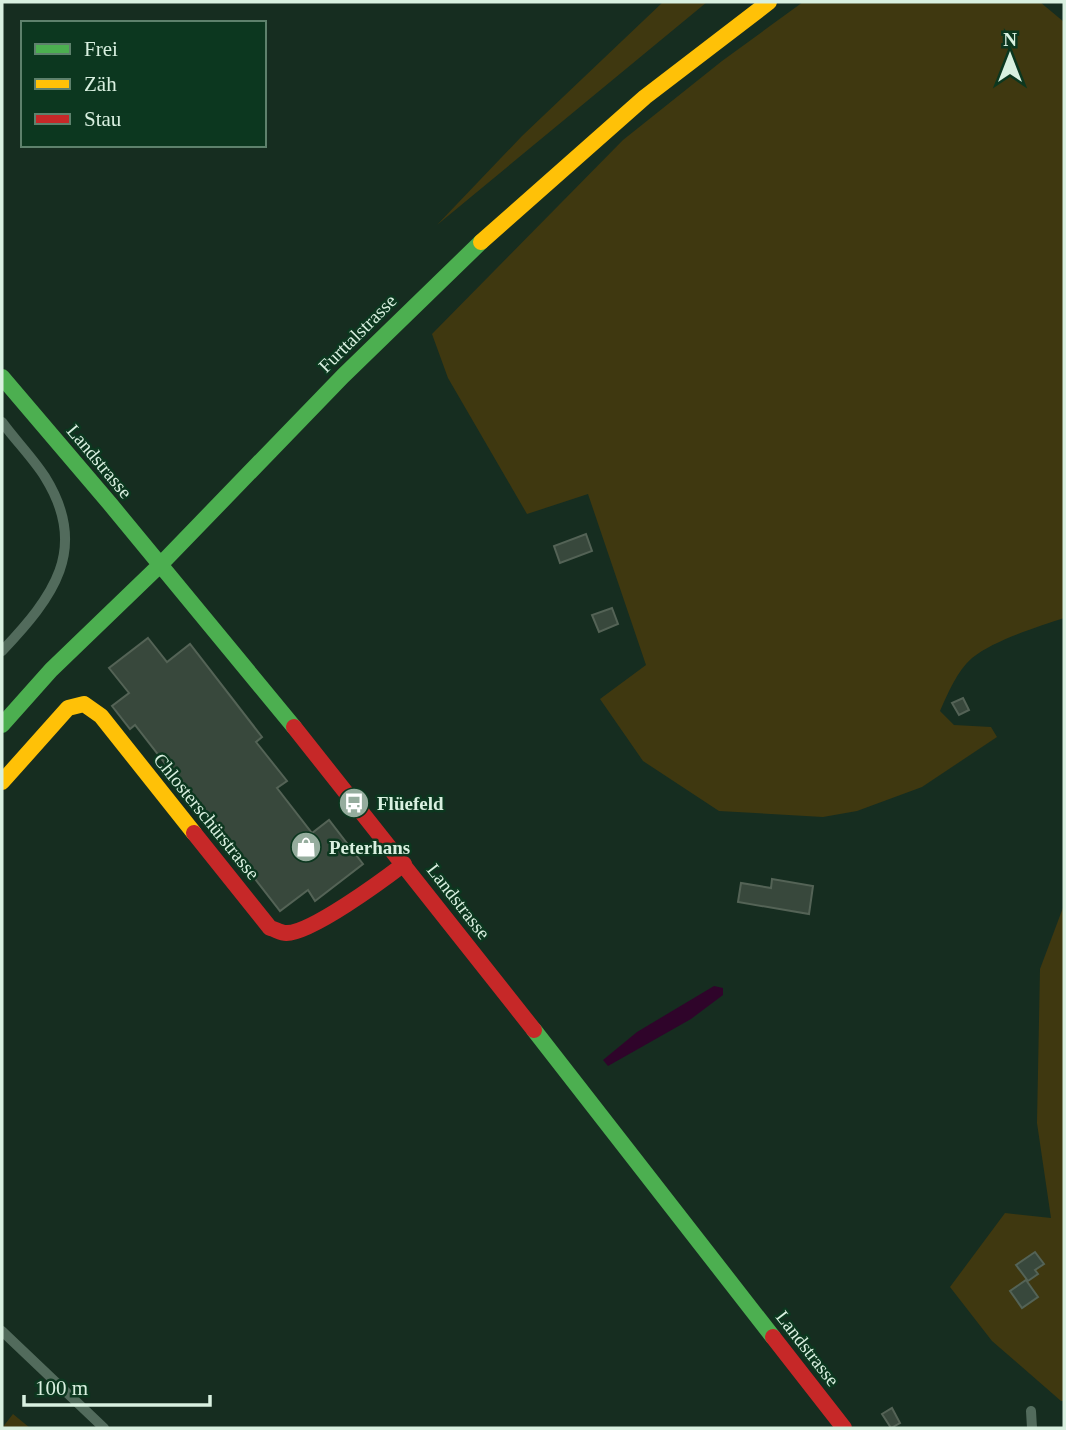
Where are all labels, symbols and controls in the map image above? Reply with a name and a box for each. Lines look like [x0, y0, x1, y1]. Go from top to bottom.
legend [21, 21, 266, 147]
north arrow [975, 21, 1045, 91]
text: N [1003, 29, 1017, 50]
text: Frei [84, 37, 118, 61]
text: Zäh [84, 72, 117, 96]
text: Stau [84, 107, 122, 131]
street label: Furttalstrasse [314, 290, 401, 377]
street label: Landstrasse [63, 420, 136, 502]
street label: Chlosterschürstrasse [149, 749, 264, 884]
bus stop icon: Flüefeld [337, 786, 371, 820]
place label: Flüefeld [377, 793, 444, 814]
shop icon: Peterhans [289, 830, 323, 864]
place label: Peterhans [329, 837, 410, 858]
street label: Landstrasse [423, 859, 494, 943]
street label: Landstrasse [772, 1306, 843, 1390]
scale bar [24, 1364, 210, 1408]
text: 100 m [35, 1376, 88, 1400]

